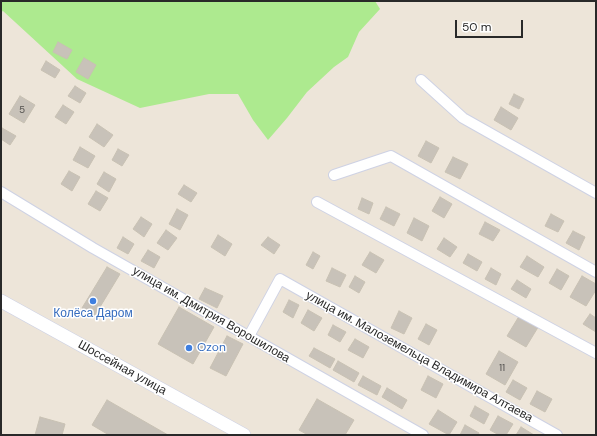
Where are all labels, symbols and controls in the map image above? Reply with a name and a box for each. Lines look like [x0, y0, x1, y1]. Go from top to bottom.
scale bar [457, 12, 525, 38]
text: 50 m [462, 19, 491, 35]
house number: 5 [19, 104, 25, 116]
street label: улица им. Дмитрия Ворошилова [130, 264, 292, 366]
street label: улица им. Малоземельца Владимира Алтаева [303, 288, 535, 426]
marker: Колёса Даром [88, 296, 98, 306]
place label: Колёса Даром [53, 307, 133, 321]
street label: Шоссейная улица [75, 338, 169, 398]
place label: Ozon [197, 341, 226, 355]
marker: Ozon [184, 343, 194, 353]
house number: 11 [499, 362, 505, 374]

